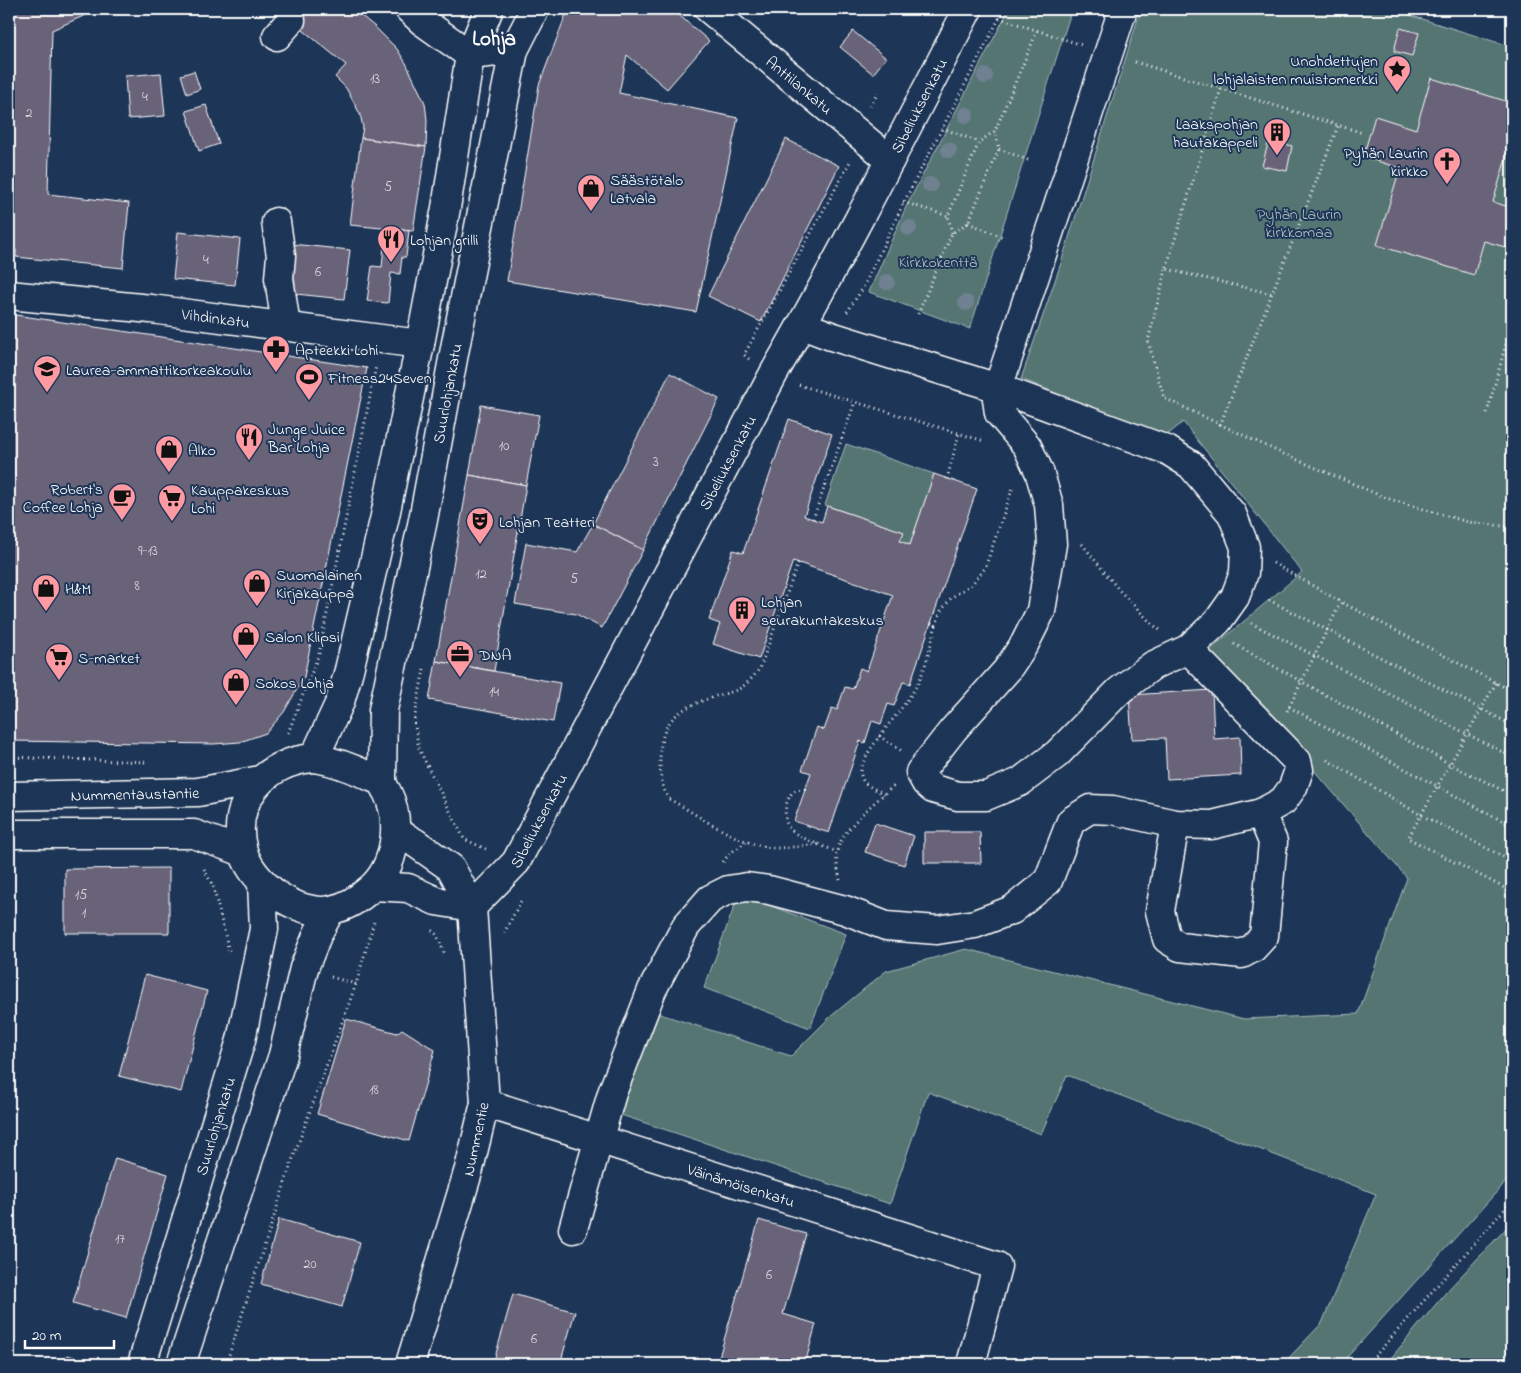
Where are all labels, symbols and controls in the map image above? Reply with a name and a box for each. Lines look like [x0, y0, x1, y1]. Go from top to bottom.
district label: Lohja [472, 25, 516, 55]
place label: Unohdettujen lohjalaisten muistomerkki [1214, 50, 1378, 92]
street label: Anttilankatu [760, 51, 837, 121]
place icon: Unohdettujen lohjalaisten muistomerkki [1382, 54, 1412, 93]
street label: Sibeliuksenkatu [886, 55, 955, 158]
house number: 13 [370, 69, 380, 90]
house number: 4 [142, 87, 148, 108]
house number: 2 [26, 103, 33, 124]
place label: Laakspohjan hautakappeli [1173, 113, 1258, 155]
building icon: Laakspohjan hautakappeli [1262, 117, 1292, 156]
place label: Pyhän Laurin kirkko [1344, 142, 1428, 184]
church icon: Pyhän Laurin kirkko [1432, 146, 1462, 185]
place label: Säästötalo Latvala [610, 169, 683, 211]
shop icon: Säästötalo Latvala [576, 173, 606, 212]
house number: 5 [384, 177, 392, 198]
park label: Pyhän Laurin kirkkomaa [1257, 203, 1341, 245]
restaurant icon: Lohjan grilli [376, 224, 406, 263]
place label: Lohjan grilli [410, 229, 479, 253]
house number: 4 [203, 250, 209, 271]
park label: Kirkkokenttä [899, 251, 977, 275]
house number: 6 [315, 262, 321, 283]
street label: Vihdinkatu [179, 303, 251, 336]
pharmacy icon: Apteekki Lohi [261, 334, 291, 373]
place label: Apteekki Lohi [295, 339, 379, 363]
street label: Suurlohjankatu [427, 342, 470, 446]
school or university icon: Laurea-ammattikorkeakoulu [32, 354, 62, 393]
place label: Laurea-ammattikorkeakoulu [66, 359, 252, 383]
sports icon: Fitness24Seven [294, 362, 324, 401]
place label: Fitness24Seven [327, 367, 432, 391]
street label: Sibeliuksenkatu [694, 412, 764, 515]
place label: Junge Juice Bar Lohja [267, 418, 346, 460]
restaurant icon: Junge Juice Bar Lohja [234, 422, 264, 461]
shop icon: Alko [154, 434, 184, 473]
house number: 10 [499, 436, 509, 457]
place label: Alko [188, 439, 216, 463]
house number: 3 [653, 452, 659, 473]
place label: Robert's Coffee Lohja [23, 478, 103, 520]
place label: Kauppakeskus Lohi [191, 479, 289, 521]
cafe icon: Robert's Coffee Lohja [107, 482, 137, 521]
supermarket icon: Kauppakeskus Lohi [157, 483, 187, 522]
theatre icon: Lohjan Teatteri [465, 506, 495, 545]
place label: Lohjan Teatteri [499, 511, 595, 535]
house number: 9-13 [138, 541, 158, 562]
place label: Suomalainen Kirjakauppa [276, 564, 362, 606]
house number: 12 [475, 564, 487, 585]
shop icon: Suomalainen Kirjakauppa [242, 568, 272, 607]
house number: 5 [570, 569, 578, 590]
shop icon: H&M [31, 573, 61, 612]
house number: 8 [134, 576, 140, 597]
place label: H&M [65, 578, 91, 602]
place label: Lohjan seurakuntakeskus [761, 591, 884, 633]
building icon: Lohjan seurakuntakeskus [727, 595, 757, 634]
shop icon: Salon Klipsi [231, 621, 261, 660]
place label: Salon Klipsi [265, 626, 340, 650]
office icon: DNA [445, 639, 475, 678]
supermarket icon: S-market [44, 642, 74, 681]
place label: DNA [478, 644, 512, 668]
place label: S-market [78, 647, 140, 671]
shop icon: Sokos Lohja [221, 667, 251, 706]
place label: Sokos Lohja [255, 672, 334, 696]
house number: 14 [489, 682, 499, 703]
street label: Sibeliuksenkatu [505, 770, 575, 873]
street label: Nummentaustantie [71, 782, 200, 809]
house number: 15 [75, 885, 87, 906]
house number: 1 [82, 903, 87, 924]
street label: Suurlohjankatu [190, 1074, 243, 1179]
house number: 18 [369, 1080, 379, 1101]
street label: Nummentie [457, 1099, 497, 1179]
street label: Väinämöisenkatu [683, 1158, 798, 1215]
house number: 17 [115, 1229, 125, 1250]
house number: 20 [303, 1254, 317, 1275]
house number: 6 [766, 1265, 772, 1286]
scale bar [25, 1318, 114, 1350]
text: 20 m [32, 1325, 62, 1347]
house number: 6 [531, 1329, 537, 1350]

